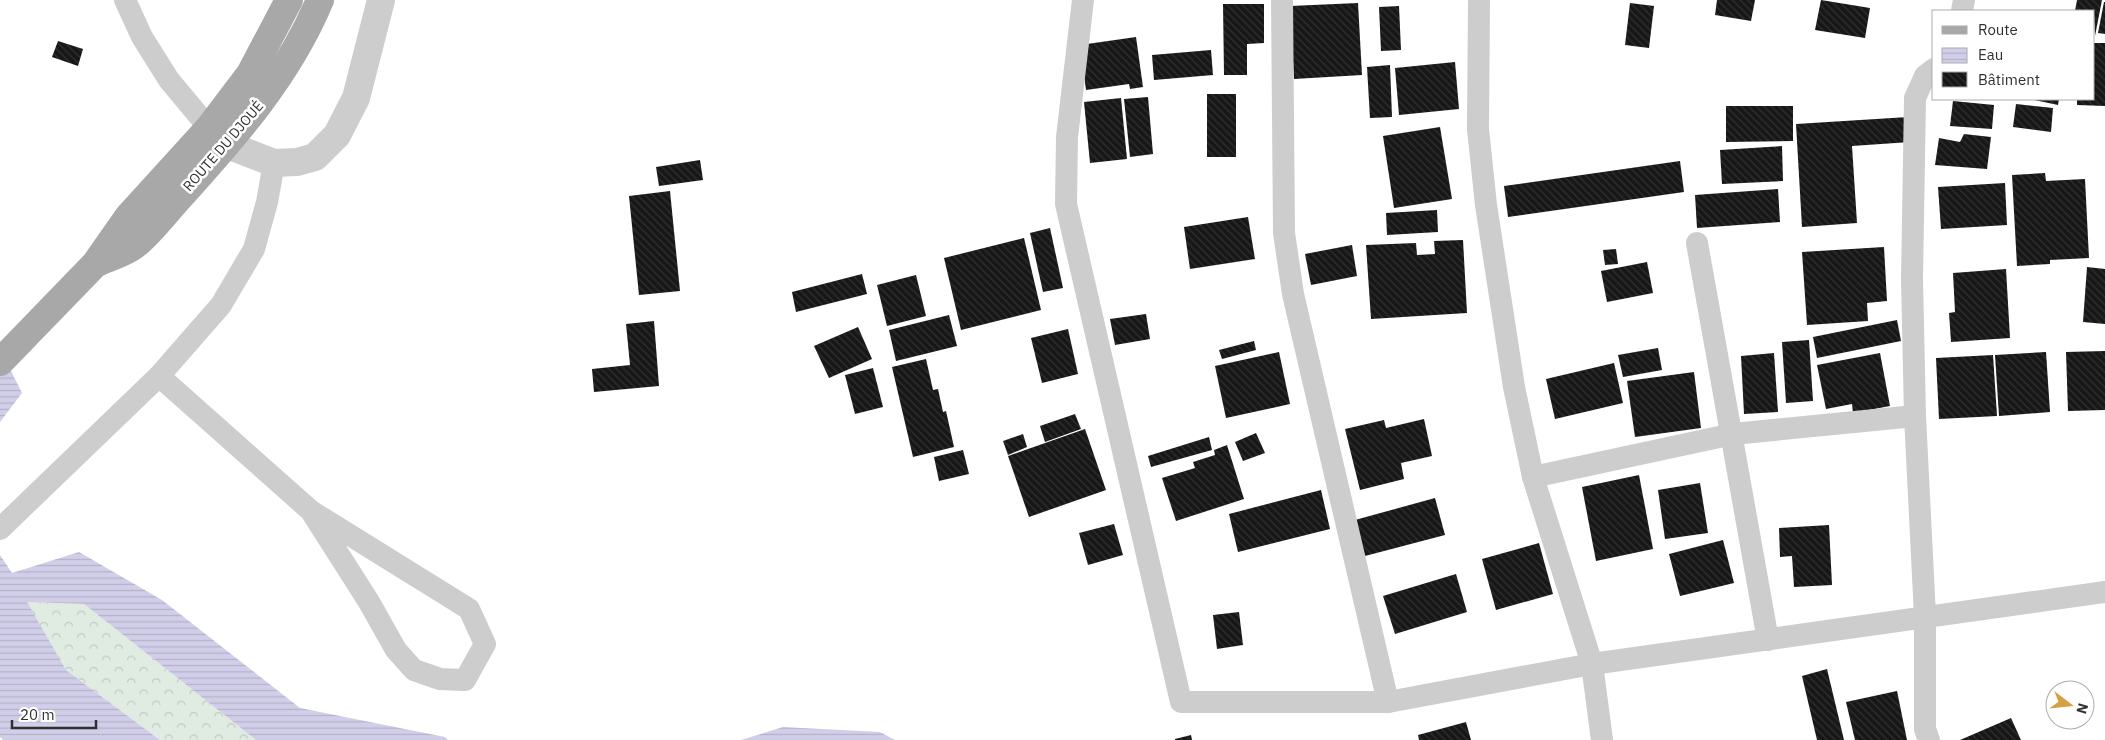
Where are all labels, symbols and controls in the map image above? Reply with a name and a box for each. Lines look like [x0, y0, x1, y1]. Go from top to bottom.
legend [1932, 10, 2095, 100]
text: Route [1978, 20, 2018, 39]
text: Eau [1978, 45, 2003, 64]
text: Bâtiment [1978, 70, 2040, 89]
street label: ROUTE DU DJOUÉ [178, 96, 267, 195]
north arrow [2045, 680, 2095, 730]
scale bar [12, 698, 96, 730]
text: N [2072, 701, 2093, 716]
text: 20 m [20, 705, 55, 724]

